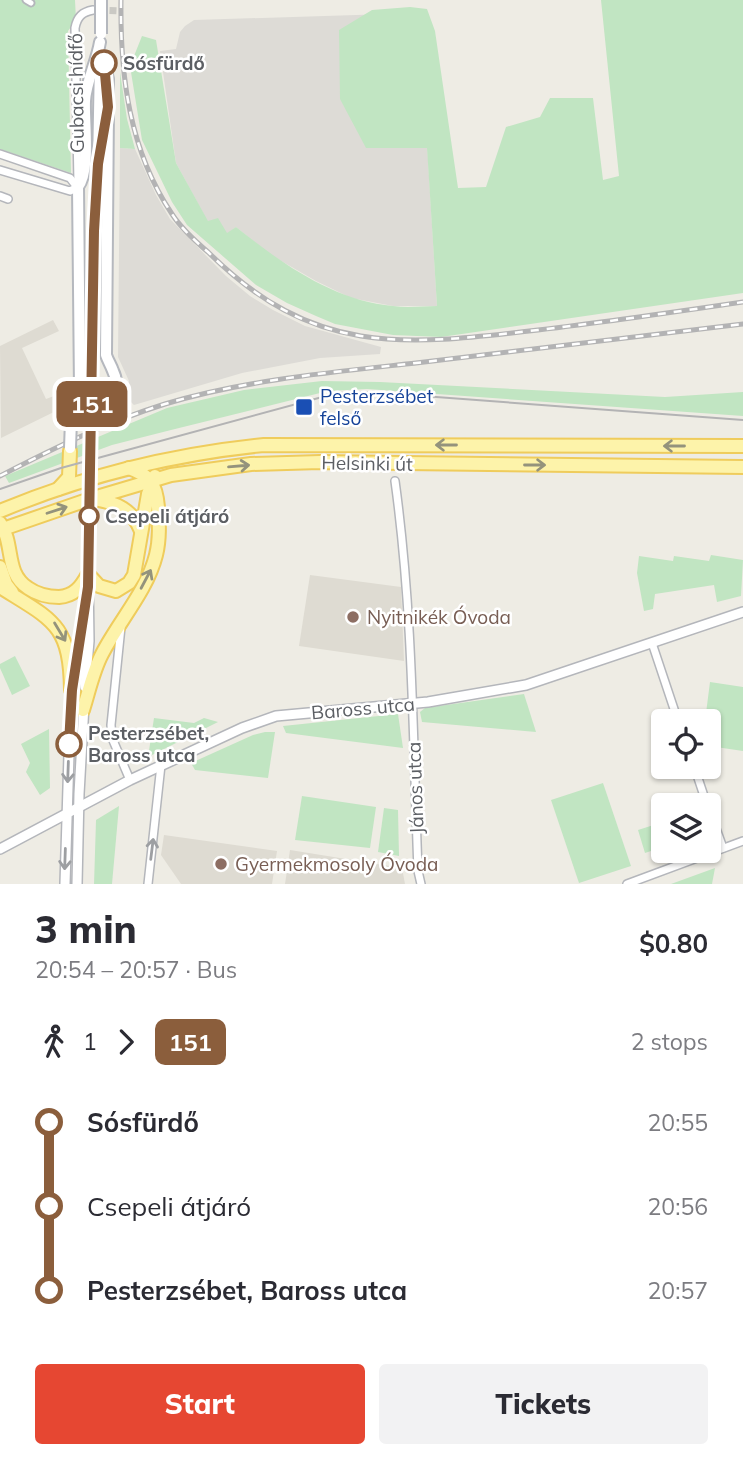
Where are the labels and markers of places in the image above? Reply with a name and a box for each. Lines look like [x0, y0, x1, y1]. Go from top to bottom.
marker: Sósfürdő [91, 50, 117, 76]
place label: Sósfürdő [123, 51, 205, 75]
place label: Pesterzsébet felső [320, 384, 434, 430]
marker: Pesterzsébet felső [294, 397, 314, 417]
place label: Csepeli átjáró [105, 504, 229, 528]
marker: Csepeli átjáró [79, 506, 99, 526]
place label: Nyitnikék Óvoda [367, 605, 511, 629]
marker: Nyitnikék Óvoda [345, 609, 361, 625]
place label: Pesterzsébet, Baross utca [88, 721, 209, 767]
marker: Pesterzsébet, Baross utca [56, 731, 82, 757]
place label: Gyermekmosoly Óvoda [235, 852, 439, 876]
marker: Gyermekmosoly Óvoda [213, 856, 229, 872]

